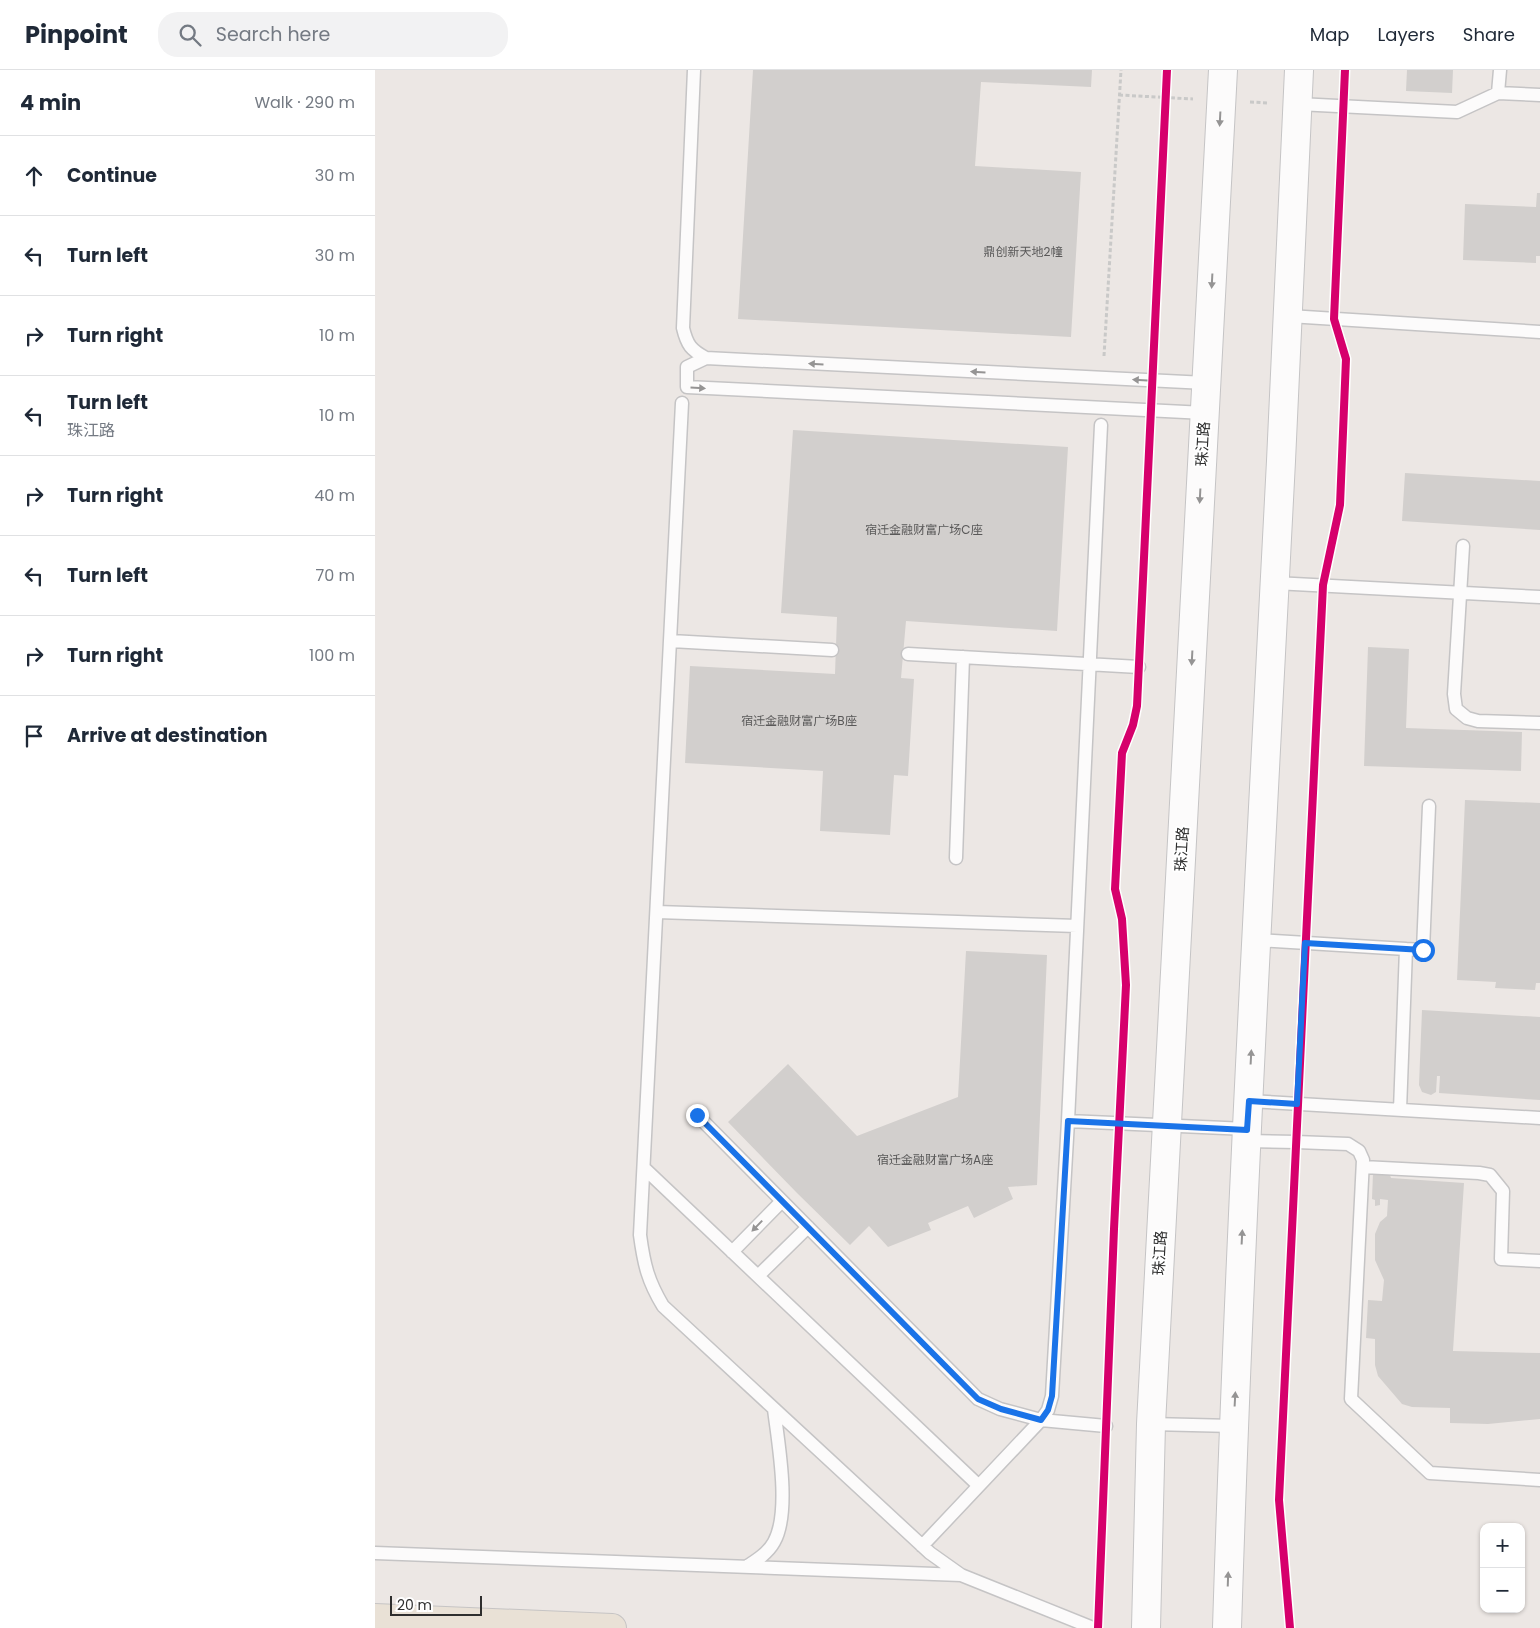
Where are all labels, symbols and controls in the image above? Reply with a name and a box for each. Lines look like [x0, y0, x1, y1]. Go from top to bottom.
search box [158, 12, 508, 57]
text: Pinpoint [25, 18, 128, 51]
icon: search [176, 21, 204, 49]
text: Search here [216, 21, 330, 48]
text: Map [1310, 22, 1350, 47]
text: Layers [1378, 22, 1435, 47]
text: Share [1463, 22, 1515, 47]
text: 4 min [20, 88, 81, 117]
text: Walk · 290 m [254, 91, 355, 114]
one-way arrow [1216, 111, 1224, 127]
icon: ahead [20, 162, 48, 190]
text: Continue [67, 162, 157, 189]
text: 30 m [315, 164, 355, 187]
icon: left [20, 242, 48, 270]
text: Turn left [67, 242, 148, 269]
house number: 鼎创新天地2幢 [984, 243, 1062, 260]
text: 30 m [315, 244, 355, 267]
one-way arrow [1207, 273, 1215, 289]
icon: right [20, 322, 48, 350]
text: Turn right [67, 322, 163, 349]
text: 10 m [319, 324, 355, 347]
one-way arrow [807, 359, 823, 367]
one-way arrow [970, 367, 986, 375]
one-way arrow [1132, 376, 1148, 384]
one-way arrow [690, 384, 706, 392]
text: Turn left [67, 389, 148, 416]
icon: left [20, 402, 48, 430]
text: 10 m [319, 404, 355, 427]
text: 珠江路 [67, 419, 115, 442]
street label: 珠江路 [1191, 421, 1214, 467]
icon: right [20, 482, 48, 510]
text: Turn right [67, 482, 163, 509]
text: 40 m [314, 484, 355, 507]
one-way arrow [1196, 488, 1204, 504]
house number: 宿迁金融财富广场C座 [865, 521, 983, 538]
icon: left [20, 562, 48, 590]
text: Turn left [67, 562, 148, 589]
text: 70 m [315, 564, 355, 587]
icon: right [20, 642, 48, 670]
text: Turn right [67, 642, 163, 669]
text: 100 m [309, 644, 355, 667]
one-way arrow [1187, 650, 1195, 666]
house number: 宿迁金融财富广场B座 [741, 712, 857, 729]
icon: arrive [20, 722, 48, 750]
text: Arrive at destination [67, 722, 268, 749]
street label: 珠江路 [1170, 826, 1193, 872]
route start [1412, 939, 1435, 962]
one-way arrow [1247, 1049, 1255, 1065]
route end [686, 1104, 709, 1127]
house number: 宿迁金融财富广场A座 [877, 1151, 993, 1168]
one-way arrow [751, 1220, 763, 1232]
one-way arrow [1238, 1229, 1246, 1245]
street label: 珠江路 [1148, 1230, 1171, 1276]
one-way arrow [1231, 1391, 1239, 1407]
map controls [1480, 1523, 1525, 1613]
button: + [1480, 1523, 1525, 1568]
button: − [1480, 1568, 1525, 1613]
one-way arrow [1225, 1571, 1233, 1587]
scale bar [390, 1593, 483, 1616]
text: 20 m [397, 1595, 432, 1615]

